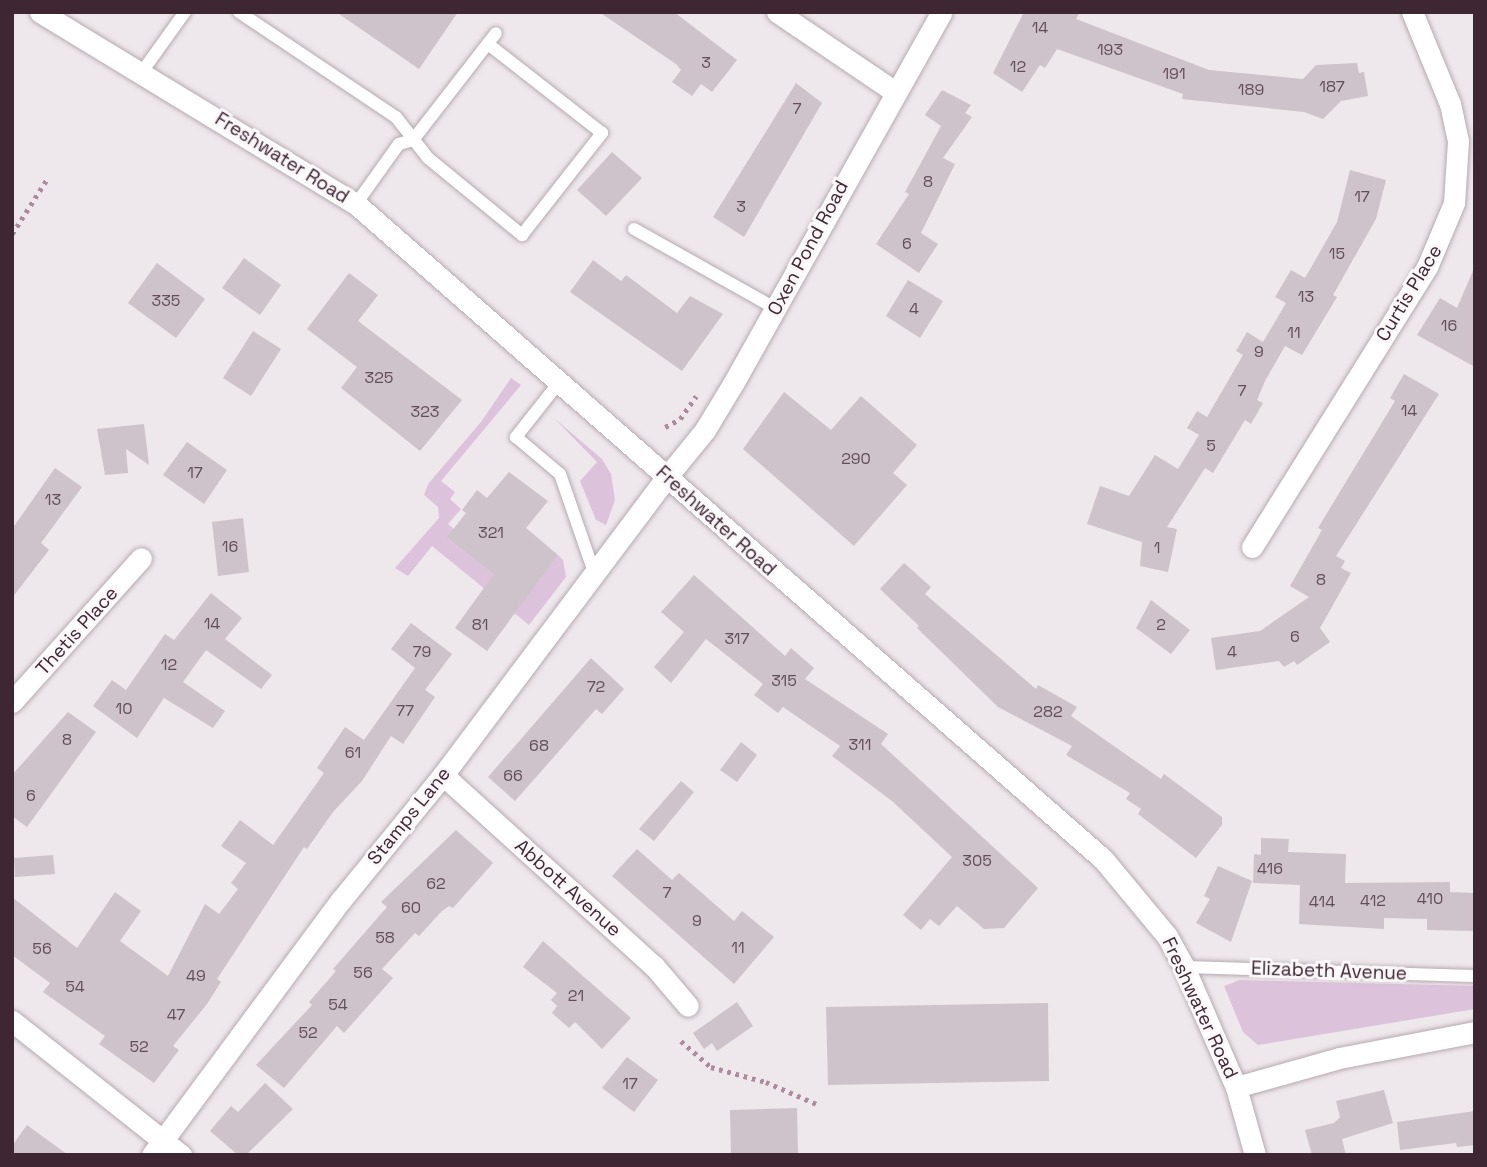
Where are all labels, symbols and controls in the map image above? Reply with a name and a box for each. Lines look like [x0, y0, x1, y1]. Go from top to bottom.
house number: 14 [1032, 18, 1048, 38]
house number: 193 [1097, 40, 1123, 60]
house number: 3 [701, 53, 711, 73]
house number: 12 [1010, 57, 1026, 77]
house number: 191 [1162, 64, 1186, 84]
house number: 187 [1319, 77, 1345, 97]
house number: 189 [1238, 80, 1264, 100]
house number: 7 [792, 99, 802, 119]
street label: Freshwater Road [211, 108, 353, 208]
house number: 8 [923, 172, 933, 192]
street label: Oxen Pond Road [763, 177, 853, 319]
house number: 17 [1354, 187, 1370, 207]
house number: 3 [736, 197, 746, 217]
house number: 6 [902, 234, 912, 254]
street label: Curtis Place [1371, 241, 1447, 345]
house number: 15 [1329, 244, 1345, 264]
house number: 13 [1298, 287, 1314, 307]
house number: 335 [152, 291, 180, 311]
house number: 4 [909, 299, 919, 319]
house number: 16 [1441, 316, 1457, 336]
house number: 11 [1287, 323, 1301, 343]
house number: 9 [1254, 342, 1264, 362]
house number: 325 [365, 368, 393, 388]
house number: 7 [1237, 381, 1247, 401]
house number: 14 [1401, 401, 1417, 421]
house number: 323 [411, 402, 439, 422]
house number: 5 [1206, 436, 1216, 456]
house number: 290 [841, 449, 871, 469]
street label: Freshwater Road [651, 461, 781, 581]
house number: 17 [187, 463, 203, 483]
house number: 13 [45, 490, 61, 510]
house number: 321 [478, 523, 504, 543]
house number: 16 [222, 537, 238, 557]
house number: 1 [1154, 538, 1160, 558]
house number: 8 [1316, 570, 1326, 590]
street label: Thetis Place [31, 582, 123, 680]
house number: 14 [204, 614, 220, 634]
house number: 81 [472, 615, 488, 635]
house number: 2 [1156, 615, 1166, 635]
house number: 6 [1290, 627, 1300, 647]
house number: 317 [724, 629, 750, 649]
house number: 79 [413, 642, 431, 662]
house number: 4 [1227, 642, 1237, 662]
house number: 12 [161, 655, 177, 675]
house number: 315 [771, 671, 797, 691]
house number: 72 [587, 677, 605, 697]
house number: 10 [116, 699, 132, 719]
house number: 77 [396, 701, 414, 721]
house number: 282 [1033, 702, 1063, 722]
house number: 8 [62, 730, 72, 750]
house number: 311 [849, 735, 871, 755]
house number: 68 [529, 736, 549, 756]
house number: 61 [345, 743, 361, 763]
street label: Stamps Lane [363, 763, 455, 869]
house number: 66 [503, 766, 523, 786]
house number: 6 [26, 786, 36, 806]
street label: Abbott Avenue [510, 834, 626, 942]
house number: 305 [962, 851, 992, 871]
house number: 416 [1257, 859, 1283, 879]
house number: 62 [426, 874, 446, 894]
house number: 7 [662, 883, 672, 903]
house number: 410 [1417, 889, 1443, 909]
house number: 412 [1360, 891, 1386, 911]
house number: 414 [1309, 892, 1335, 912]
house number: 60 [401, 898, 421, 918]
house number: 9 [692, 911, 702, 931]
house number: 58 [375, 928, 395, 948]
street label: Freshwater Road [1157, 934, 1243, 1082]
house number: 11 [731, 938, 745, 958]
house number: 56 [32, 939, 52, 959]
street label: Elizabeth Avenue [1251, 957, 1407, 985]
house number: 56 [353, 963, 373, 983]
house number: 49 [186, 966, 206, 986]
house number: 54 [65, 977, 85, 997]
house number: 21 [568, 986, 584, 1006]
house number: 54 [328, 995, 348, 1015]
house number: 47 [167, 1005, 185, 1025]
house number: 52 [298, 1023, 318, 1043]
house number: 52 [129, 1037, 149, 1057]
house number: 17 [622, 1074, 638, 1094]

